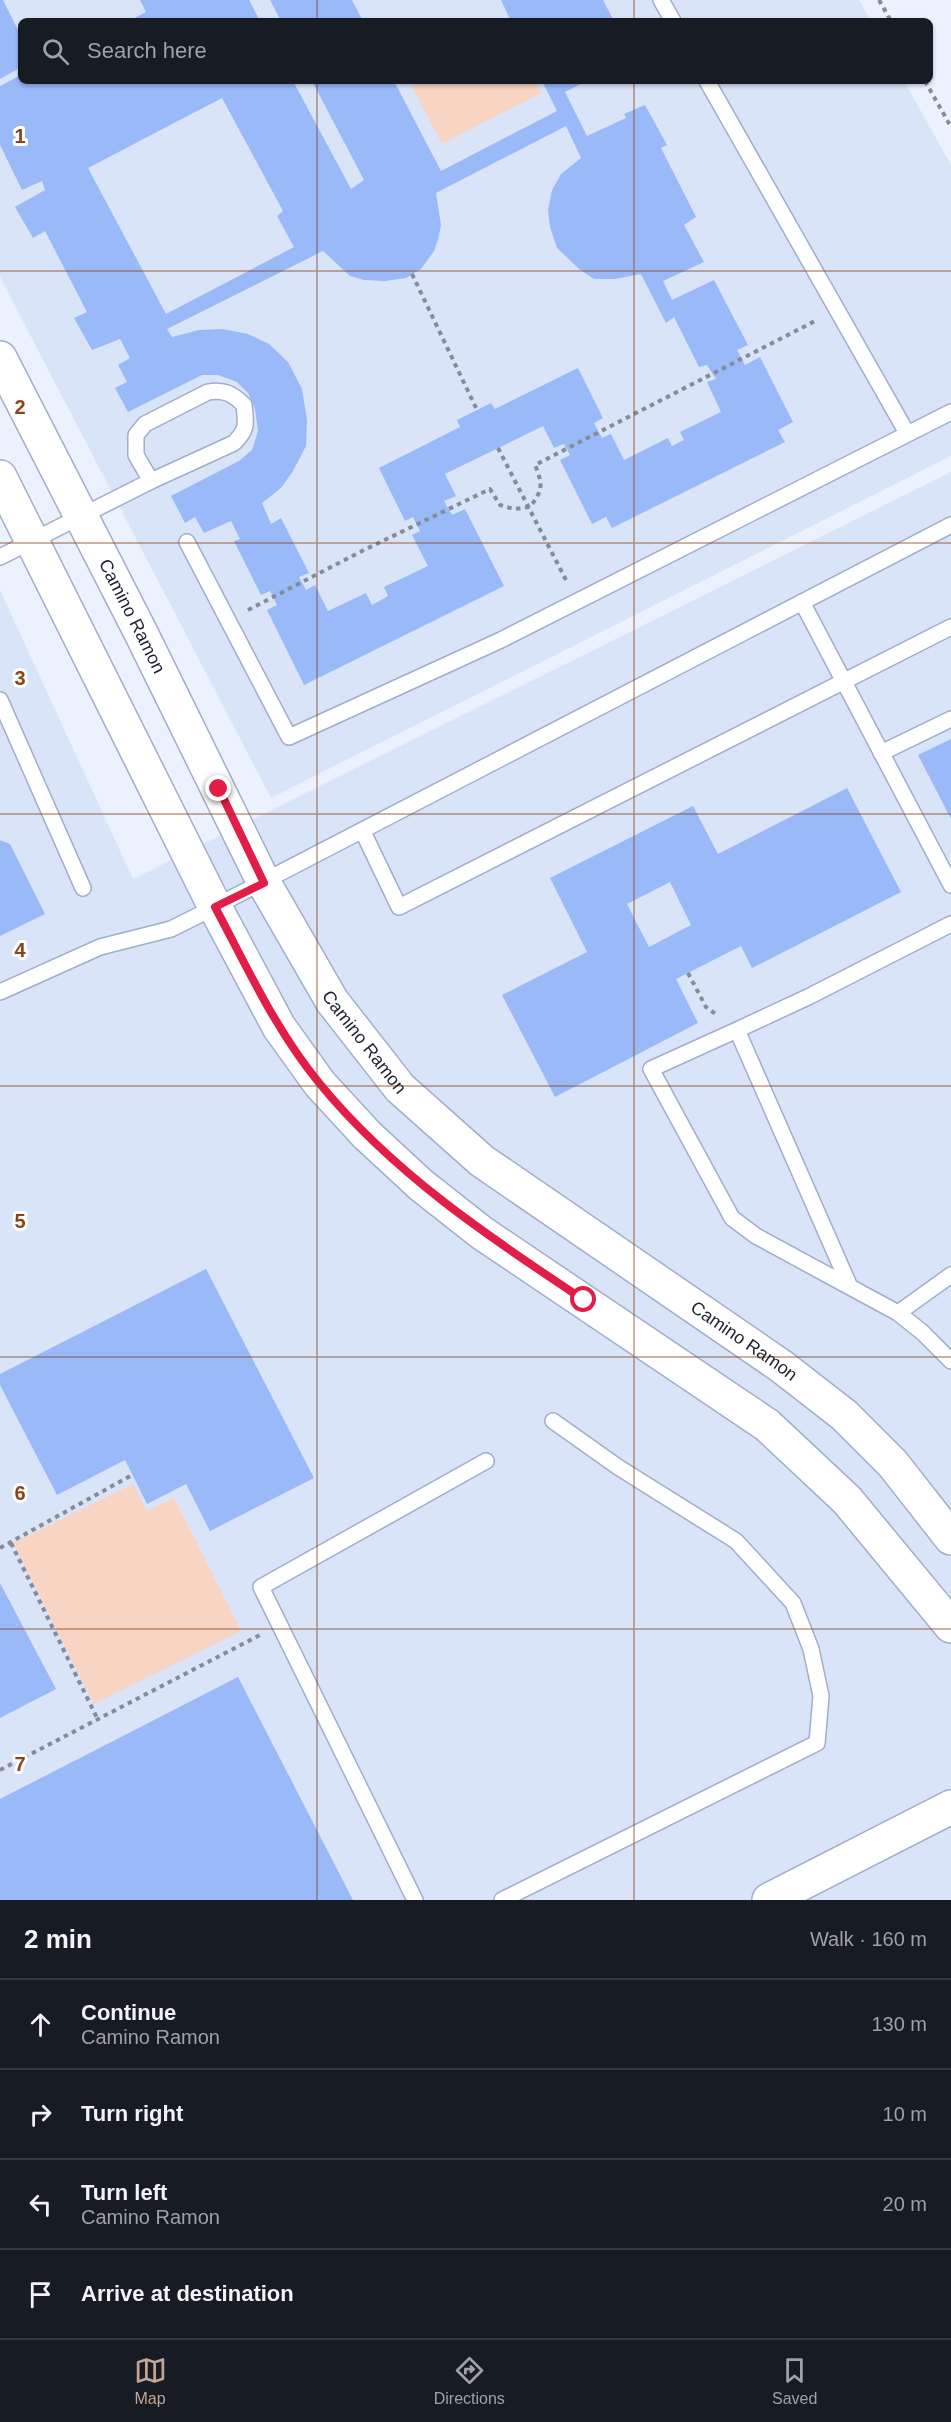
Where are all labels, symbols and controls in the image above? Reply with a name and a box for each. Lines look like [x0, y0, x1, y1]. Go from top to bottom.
search box [18, 18, 933, 84]
icon: search [39, 35, 72, 68]
text: Search here [87, 38, 207, 63]
text: 1 [14, 125, 26, 147]
text: 2 [14, 396, 26, 418]
street label: Camino Ramon [95, 556, 169, 676]
text: 3 [14, 667, 26, 689]
route end [205, 775, 231, 801]
text: 4 [14, 939, 26, 961]
street label: Camino Ramon [318, 987, 411, 1098]
text: 5 [14, 1210, 26, 1232]
route start [570, 1286, 596, 1312]
street label: Camino Ramon [687, 1297, 801, 1385]
text: 6 [14, 1482, 26, 1504]
text: 7 [14, 1753, 26, 1775]
text: 2 min [24, 1924, 92, 1954]
text: Walk · 160 m [810, 1928, 927, 1950]
text: Continue [81, 2000, 176, 2025]
icon: ahead [24, 2008, 57, 2041]
text: 130 m [871, 2013, 927, 2035]
text: Camino Ramon [81, 2026, 220, 2048]
icon: right [24, 2098, 57, 2131]
text: Turn right [81, 2101, 183, 2126]
text: 10 m [883, 2103, 927, 2125]
text: Turn left [81, 2180, 167, 2205]
icon: left [24, 2188, 57, 2221]
text: 20 m [883, 2193, 927, 2215]
text: Camino Ramon [81, 2206, 220, 2228]
icon: arrive [24, 2278, 57, 2311]
text: Arrive at destination [81, 2281, 294, 2306]
tab: Map [134, 2354, 167, 2408]
tab: Directions [434, 2354, 505, 2408]
tab: Saved [772, 2354, 817, 2408]

